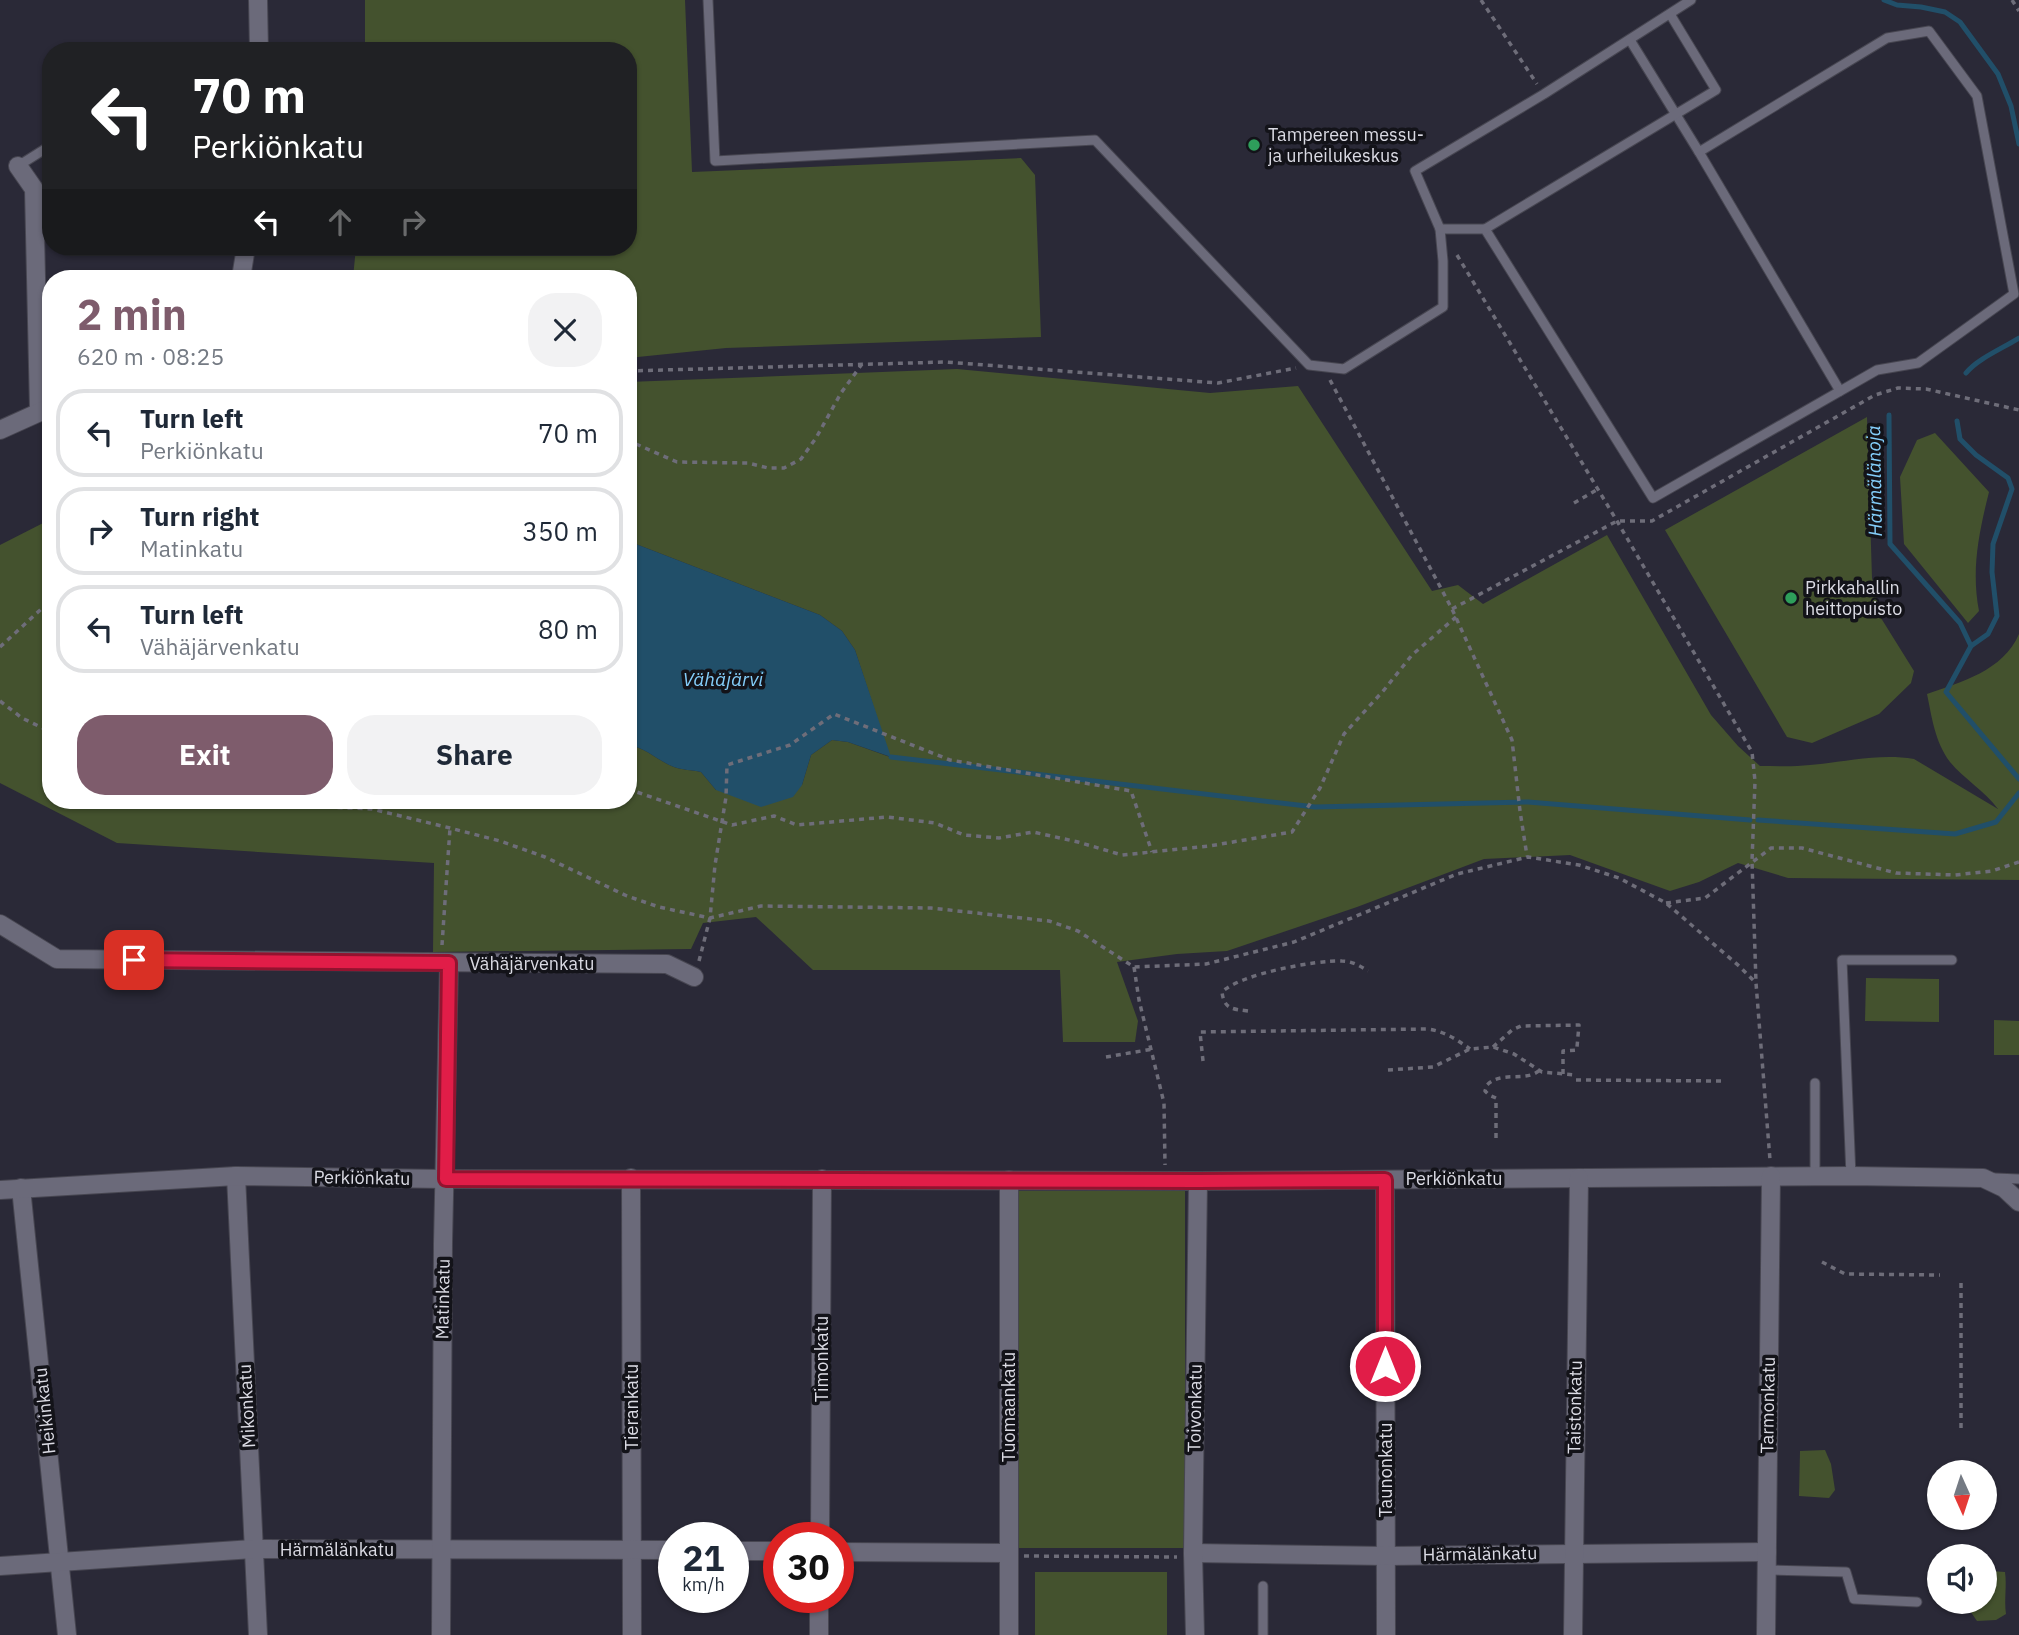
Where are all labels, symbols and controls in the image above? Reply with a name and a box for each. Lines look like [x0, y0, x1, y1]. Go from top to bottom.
text: 70 m [192, 63, 306, 126]
icon: left [77, 70, 168, 161]
place label: Tampereen messu- ja urheilukeskus [1268, 123, 1424, 167]
text: Perkiönkatu [192, 125, 364, 167]
marker: Tampereen messu- ja urheilukeskus [1246, 137, 1262, 153]
icon: left [248, 203, 286, 241]
icon: ahead [321, 203, 359, 241]
icon: right [394, 203, 432, 241]
text: 2 min [77, 287, 187, 342]
button: close [528, 293, 602, 367]
text: 620 m · 08:25 [77, 341, 224, 371]
text: Turn left [140, 401, 243, 435]
icon: left [81, 414, 119, 452]
text: 70 m [538, 416, 598, 450]
water label: Härmälänoja [1861, 425, 1887, 537]
text: Perkiönkatu [140, 435, 264, 465]
text: Turn right [140, 499, 259, 533]
icon: right [81, 512, 119, 550]
text: 350 m [522, 514, 598, 548]
text: Matinkatu [140, 533, 243, 563]
place label: Pirkkahallin heittopuisto [1805, 576, 1902, 620]
marker: Pirkkahallin heittopuisto [1783, 590, 1799, 606]
text: Turn left [140, 597, 243, 631]
icon: left [81, 610, 119, 648]
text: 80 m [538, 612, 598, 646]
text: Vähäjärvenkatu [140, 631, 300, 661]
water label: Vähäjärvi [683, 667, 764, 691]
button: Exit [77, 715, 333, 795]
button: Share [347, 715, 602, 795]
pin [104, 930, 164, 990]
icon: arrive [115, 941, 153, 979]
street label: Vähäjärvenkatu [469, 952, 595, 975]
street label: Perkiönkatu [313, 1165, 411, 1190]
street label: Perkiönkatu [1406, 1167, 1502, 1190]
street label: Matinkatu [430, 1258, 455, 1340]
street label: Timonkatu [810, 1316, 833, 1402]
position arrow [1348, 1329, 1422, 1403]
street label: Tuomaankatu [997, 1352, 1020, 1462]
street label: Tarmonkatu [1755, 1356, 1780, 1454]
street label: Taistonkatu [1562, 1360, 1587, 1454]
street label: Mikonkatu [233, 1363, 260, 1449]
street label: Tierankatu [620, 1364, 643, 1450]
street label: Toivonkatu [1182, 1364, 1207, 1452]
street label: Heikinkatu [29, 1367, 60, 1455]
street label: Taunonkatu [1374, 1423, 1397, 1517]
north arrow [1927, 1460, 1997, 1530]
map controls [1927, 1460, 1997, 1614]
speed limit sign: 30 [763, 1522, 854, 1613]
text: 21 [682, 1535, 725, 1581]
street label: Härmälänkatu [280, 1538, 394, 1561]
street label: Härmälänkatu [1423, 1541, 1537, 1566]
button: sound [1927, 1544, 1997, 1614]
text: km/h [682, 1573, 725, 1596]

